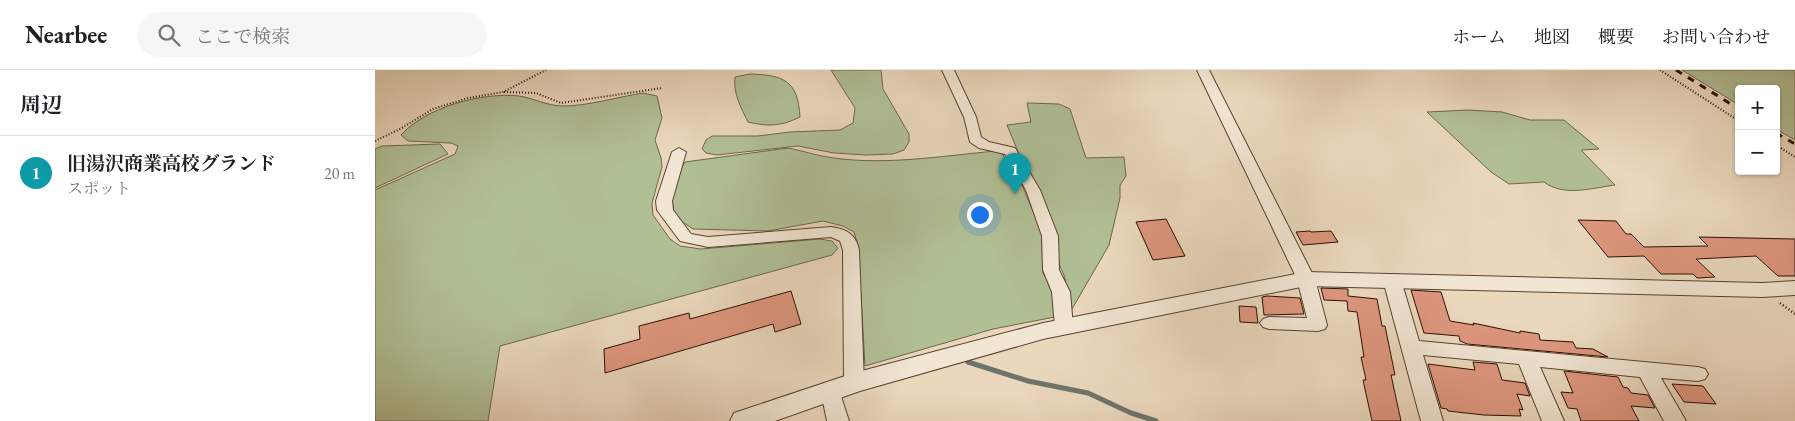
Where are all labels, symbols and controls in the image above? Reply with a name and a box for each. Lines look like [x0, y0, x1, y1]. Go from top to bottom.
search box [137, 12, 487, 57]
text: Nearbee [25, 19, 107, 50]
icon: search [155, 21, 183, 49]
text: ここで検索 [195, 24, 290, 49]
text: ホーム [1452, 25, 1506, 48]
text: 地図 [1534, 25, 1570, 48]
text: 概要 [1598, 25, 1634, 48]
text: お問い合わせ [1662, 25, 1770, 48]
map controls [1735, 85, 1780, 175]
button: + [1735, 85, 1780, 130]
text: 周辺 [20, 91, 62, 118]
button: − [1735, 130, 1780, 175]
text: 旧湯沢商業高校グランド [67, 151, 276, 176]
pin: 1 [999, 153, 1031, 194]
text: 1 [32, 163, 40, 184]
text: 20 m [324, 163, 355, 184]
text: スポット [67, 178, 131, 199]
your location [967, 202, 993, 228]

